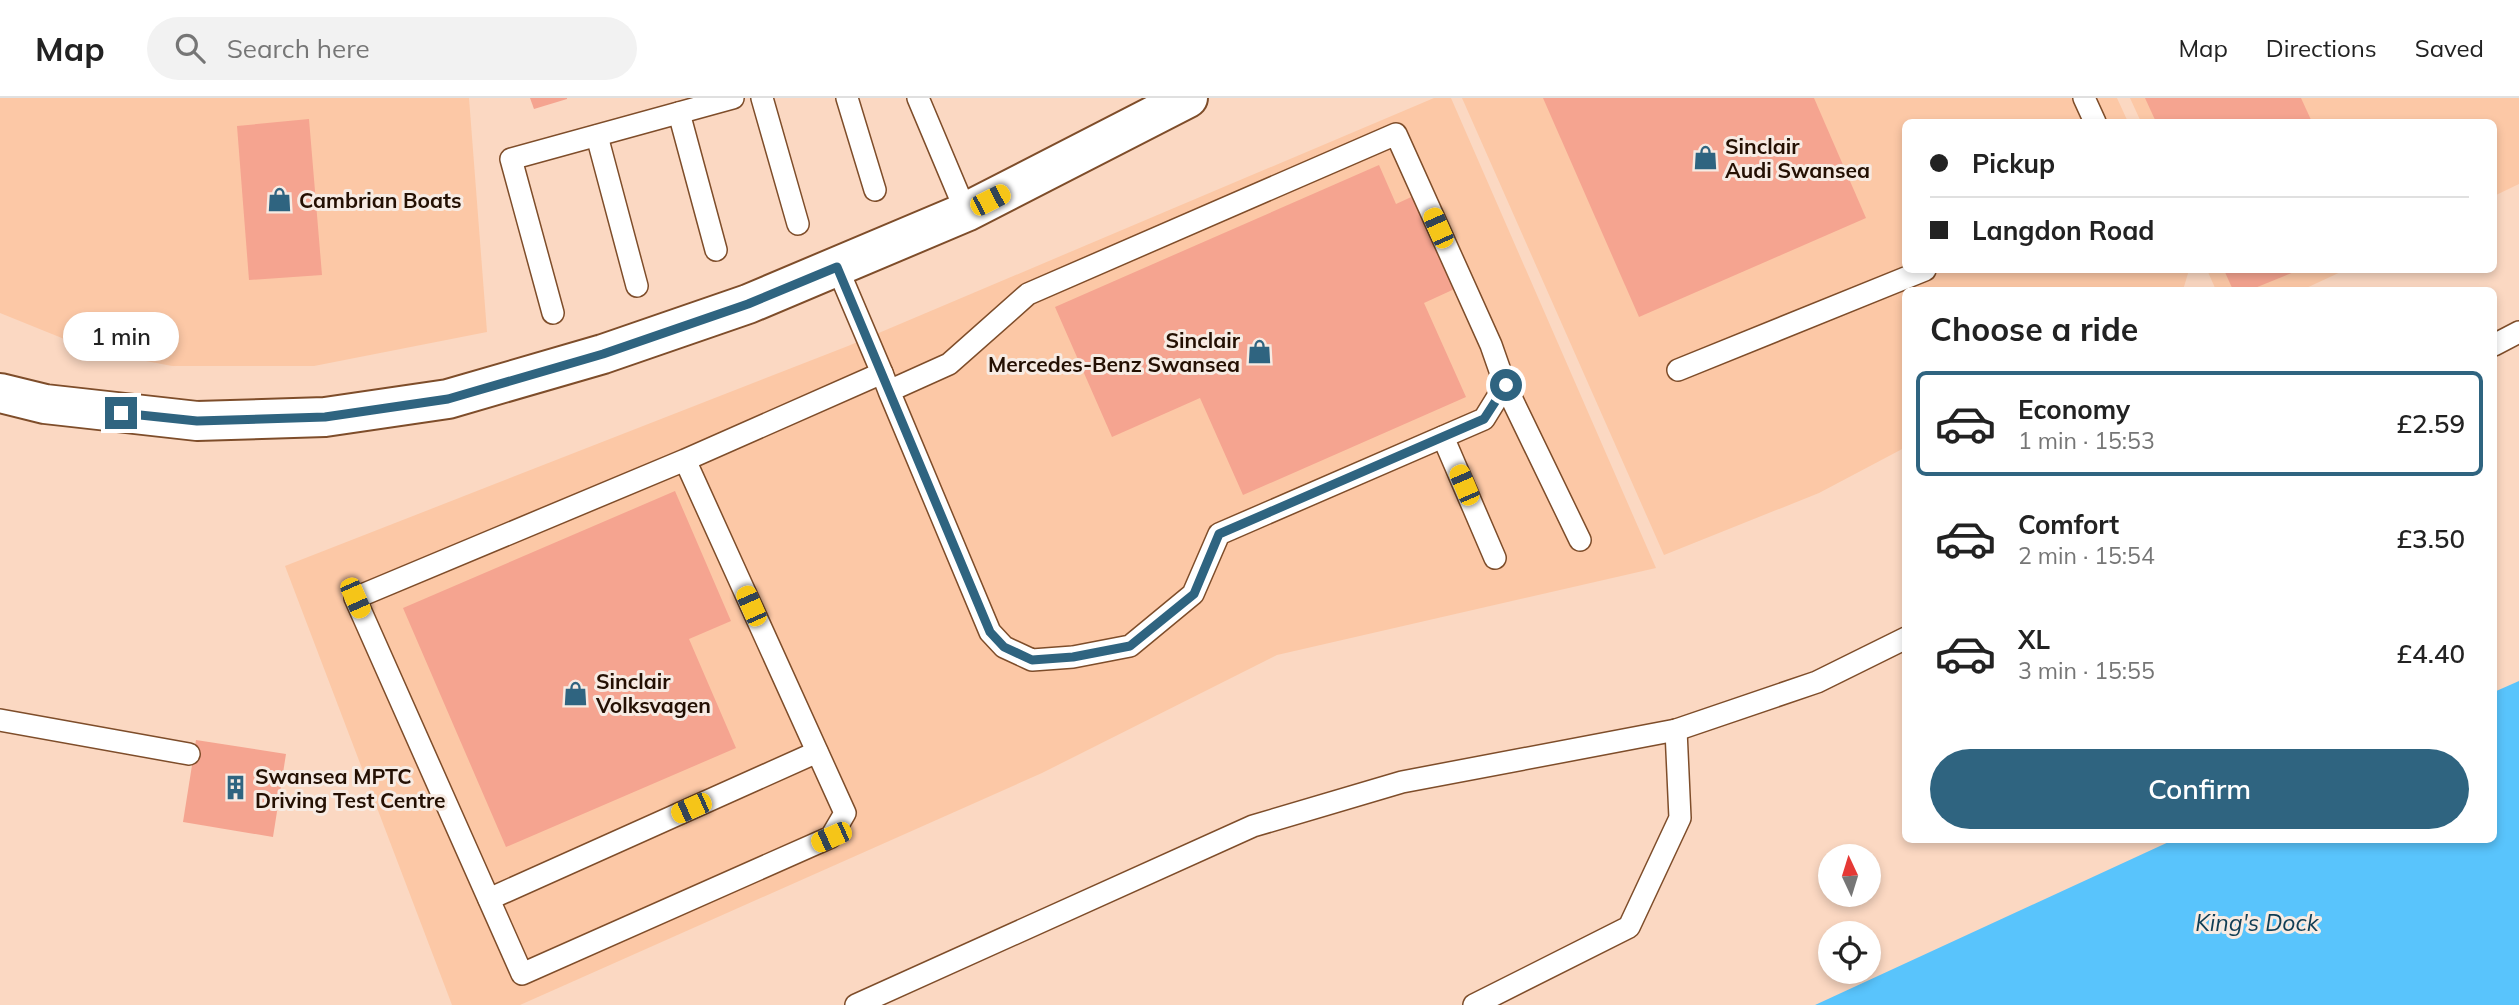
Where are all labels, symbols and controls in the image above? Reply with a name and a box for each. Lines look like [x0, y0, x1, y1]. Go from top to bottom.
search box [147, 17, 637, 80]
text: Map [35, 28, 105, 69]
icon: search [171, 29, 209, 67]
text: Search here [227, 32, 370, 65]
text: Map [2178, 33, 2228, 63]
text: Directions [2266, 33, 2377, 63]
text: Saved [2415, 33, 2484, 63]
place label: Sinclair Audi Swansea [1725, 133, 1870, 183]
shop icon: Sinclair Audi Swansea [1691, 144, 1719, 172]
text: Pickup [1972, 147, 2055, 180]
car [967, 181, 1014, 219]
shop icon: Cambrian Boats [265, 186, 293, 214]
place label: Cambrian Boats [299, 187, 462, 213]
car [1420, 205, 1457, 251]
text: Langdon Road [1972, 214, 2154, 247]
text: Choose a ride [1930, 309, 2138, 349]
callout: 1 min [63, 312, 179, 360]
text: 1 min [91, 322, 151, 351]
place label: Sinclair Mercedes-Benz Swansea [988, 327, 1241, 377]
shop icon: Sinclair Mercedes-Benz Swansea [1246, 338, 1274, 366]
route start [1490, 369, 1522, 401]
icon: car [1934, 392, 1997, 455]
text: Economy [2018, 393, 2130, 426]
route end [105, 397, 137, 429]
text: £2.59 [2396, 407, 2465, 440]
text: 1 min · 15:53 [2018, 426, 2155, 455]
car [1447, 462, 1482, 508]
icon: car [1934, 507, 1997, 570]
text: Comfort [2018, 508, 2119, 541]
text: £3.50 [2396, 522, 2465, 555]
text: 2 min · 15:54 [2018, 541, 2155, 570]
car [337, 575, 374, 621]
car [733, 583, 770, 629]
icon: car [1934, 622, 1997, 685]
text: XL [2018, 623, 2050, 656]
text: £4.40 [2396, 637, 2465, 670]
text: 3 min · 15:55 [2018, 656, 2155, 685]
place label: Sinclair Volksvagen [595, 668, 711, 718]
shop icon: Sinclair Volksvagen [562, 679, 590, 707]
button: Confirm [1930, 749, 2469, 829]
place label: Swansea MPTC Driving Test Centre [255, 763, 446, 813]
building icon: Swansea MPTC Driving Test Centre [221, 774, 249, 802]
car [668, 790, 715, 826]
car [808, 819, 855, 855]
north arrow [1818, 844, 1881, 906]
map controls [1818, 844, 1881, 984]
water label: King's Dock [2195, 908, 2320, 937]
button: locate [1818, 921, 1881, 984]

